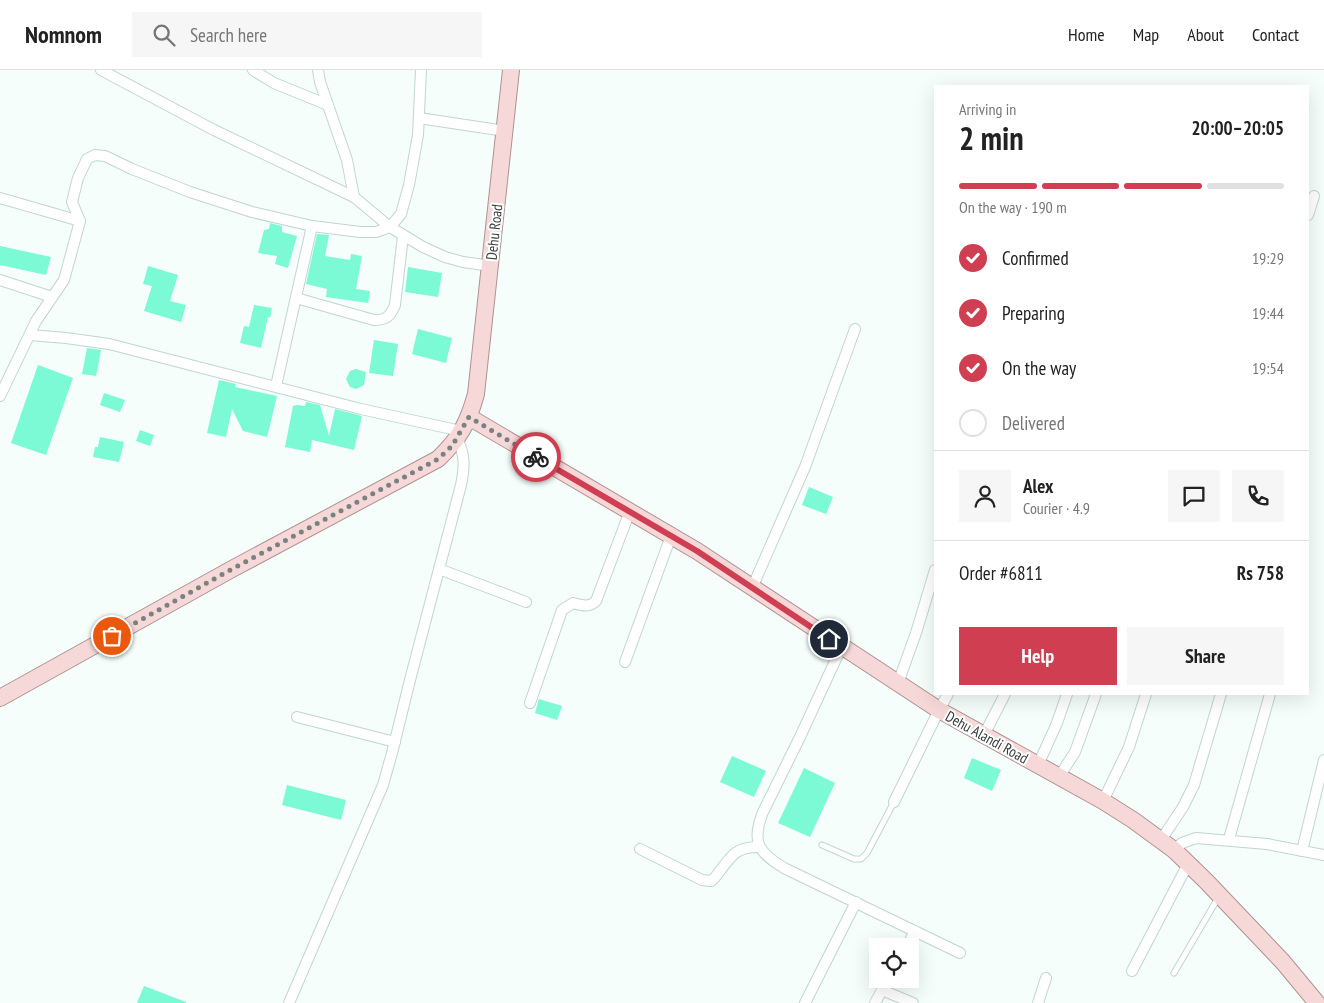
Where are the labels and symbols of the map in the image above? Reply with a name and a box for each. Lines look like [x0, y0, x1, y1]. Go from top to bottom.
street label: Dehu Road [482, 203, 506, 261]
courier [511, 432, 561, 482]
pin [91, 615, 133, 657]
pin [808, 618, 850, 660]
street label: Dehu Alandi Road [942, 706, 1032, 768]

